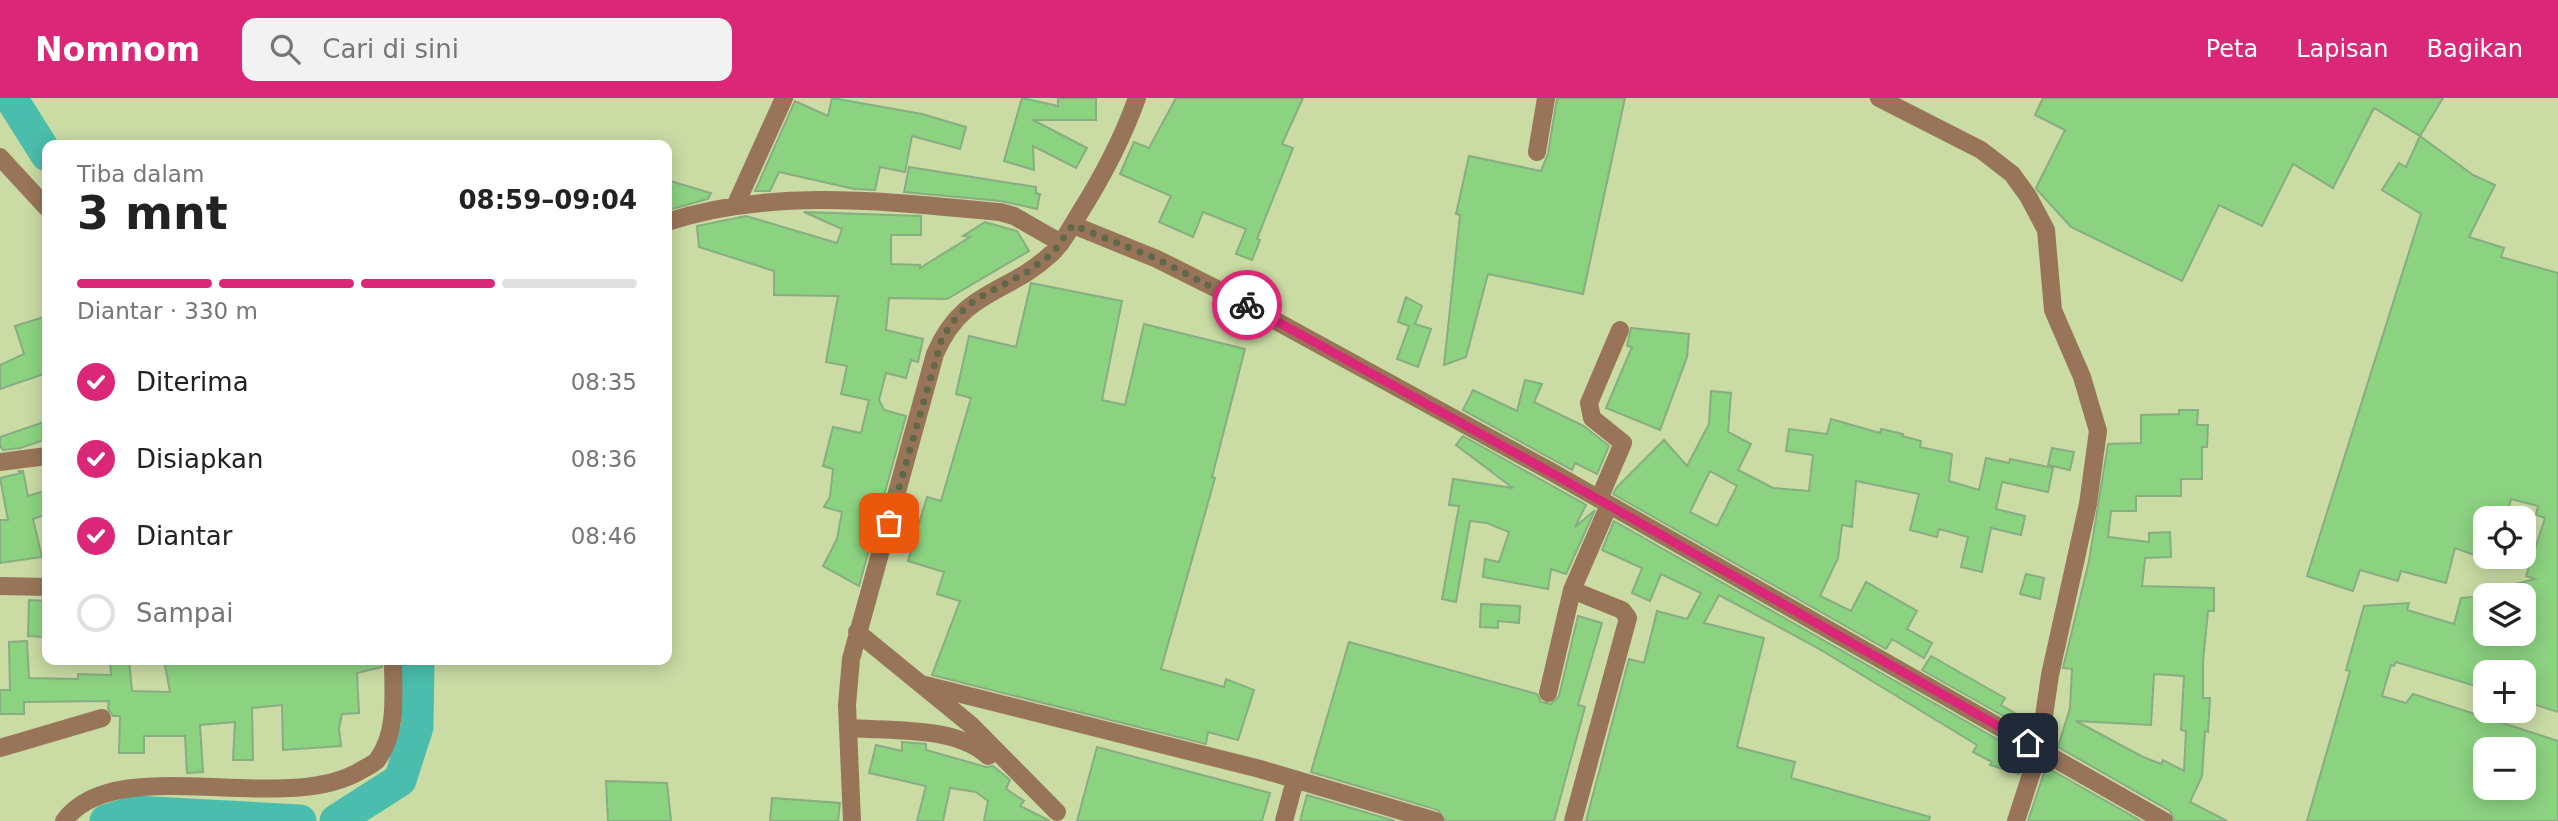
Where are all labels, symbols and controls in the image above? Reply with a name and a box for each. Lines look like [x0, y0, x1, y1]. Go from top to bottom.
search box [242, 18, 732, 81]
text: Nomnom [35, 30, 200, 69]
icon: search [266, 30, 304, 68]
text: Cari di sini [322, 34, 459, 64]
text: Peta [2206, 35, 2258, 63]
text: Lapisan [2296, 35, 2389, 63]
text: Bagikan [2427, 35, 2523, 63]
text: Tiba dalam [77, 161, 204, 187]
text: 08:59–09:04 [458, 185, 637, 215]
text: 3 mnt [77, 186, 228, 240]
courier [1212, 270, 1282, 340]
icon: bike [1228, 286, 1266, 324]
text: Diantar · 330 m [77, 298, 258, 324]
icon: check [77, 363, 115, 401]
text: Diterima [136, 367, 249, 397]
text: 08:35 [571, 369, 637, 395]
icon: check [77, 440, 115, 478]
text: Disiapkan [136, 444, 263, 474]
text: 08:36 [571, 446, 637, 472]
pin [859, 493, 919, 553]
icon: bag [870, 504, 908, 542]
map controls [2473, 506, 2536, 800]
button: locate [2473, 506, 2536, 569]
icon: check [77, 517, 115, 555]
text: Diantar [136, 521, 232, 551]
text: 08:46 [571, 523, 637, 549]
button: layers [2473, 583, 2536, 646]
text: Sampai [136, 598, 233, 628]
button: + [2473, 660, 2536, 723]
pin [1998, 713, 2058, 773]
icon: home [2009, 724, 2047, 762]
button: − [2473, 737, 2536, 800]

